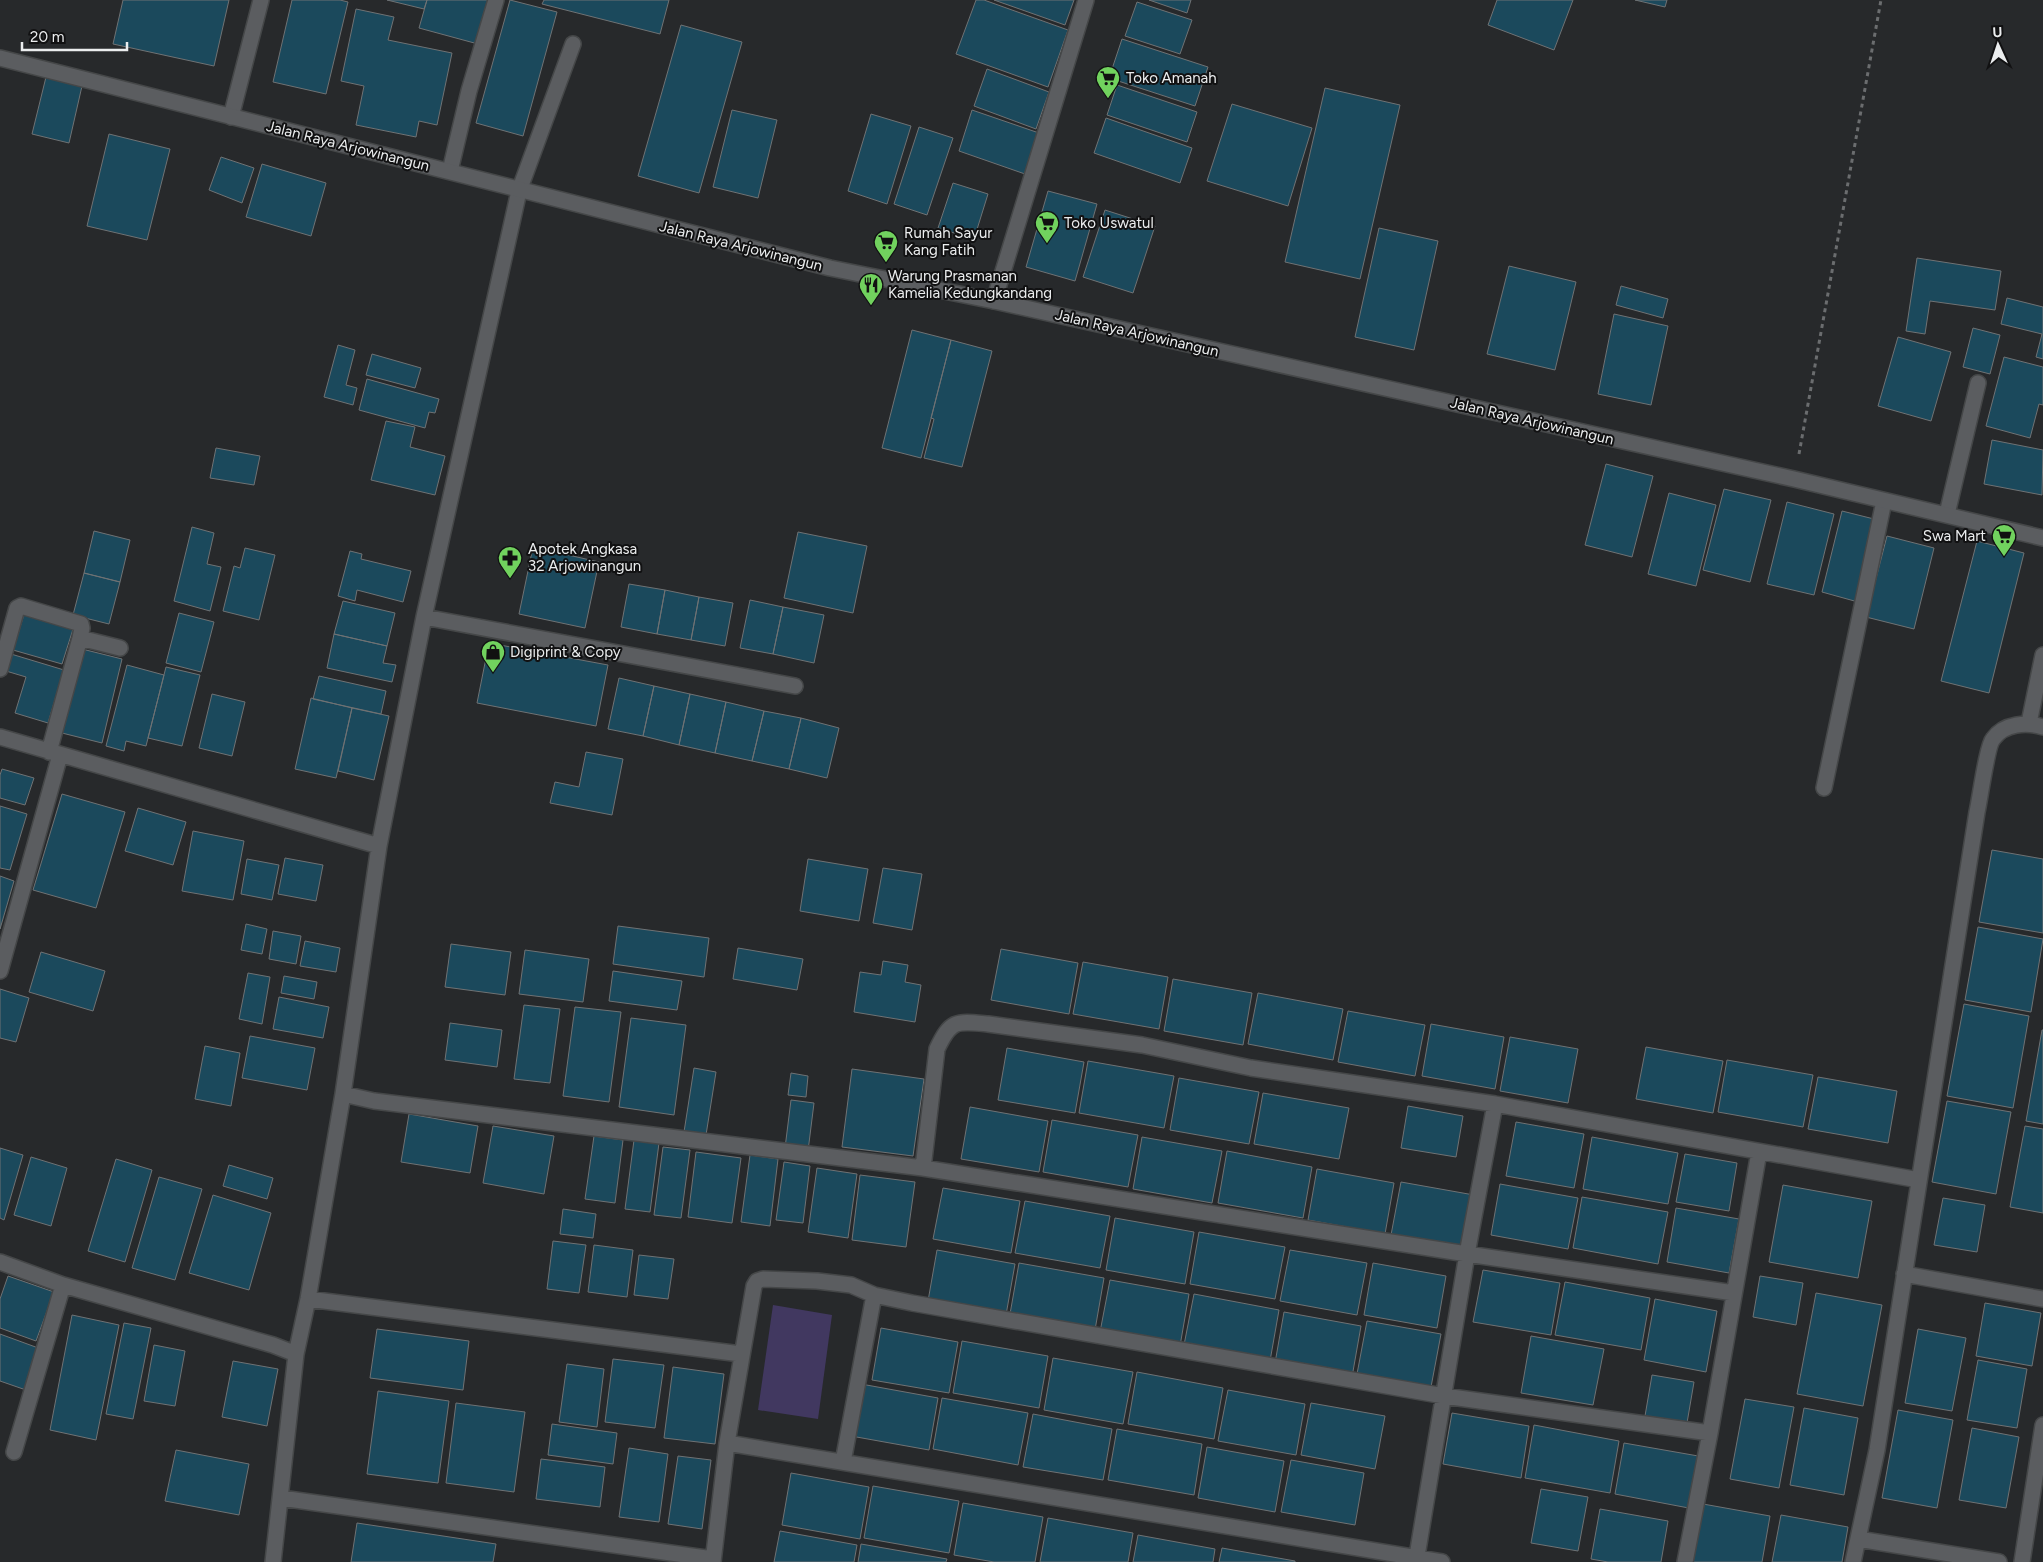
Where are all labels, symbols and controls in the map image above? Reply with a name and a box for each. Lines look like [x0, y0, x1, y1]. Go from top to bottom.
scale bar [22, 20, 128, 52]
north arrow [1973, 20, 2023, 70]
text: U [1992, 24, 2003, 41]
text: 20 m [30, 28, 64, 46]
supermarket icon: Toko Amanah [1095, 65, 1121, 99]
place label: Toko Amanah [1126, 69, 1217, 87]
street label: Jalan Raya Arjowinangun [265, 117, 431, 175]
supermarket icon: Toko Uswatul [1034, 210, 1060, 244]
place label: Toko Uswatul [1064, 214, 1154, 232]
street label: Jalan Raya Arjowinangun [658, 217, 824, 275]
place label: Rumah Sayur Kang Fatih [904, 224, 992, 259]
supermarket icon: Rumah Sayur Kang Fatih [873, 229, 899, 263]
place label: Warung Prasmanan Kamelia Kedungkandang [888, 267, 1052, 302]
restaurant icon: Warung Prasmanan Kamelia Kedungkandang [858, 272, 884, 306]
street label: Jalan Raya Arjowinangun [1053, 305, 1221, 361]
street label: Jalan Raya Arjowinangun [1448, 393, 1616, 449]
supermarket icon: Swa Mart [1991, 523, 2017, 557]
place label: Swa Mart [1923, 527, 1986, 545]
place label: Apotek Angkasa 32 Arjowinangun [528, 540, 641, 575]
pharmacy icon: Apotek Angkasa 32 Arjowinangun [497, 545, 523, 579]
shop icon: Digiprint & Copy [480, 639, 506, 673]
place label: Digiprint & Copy [510, 643, 621, 661]

